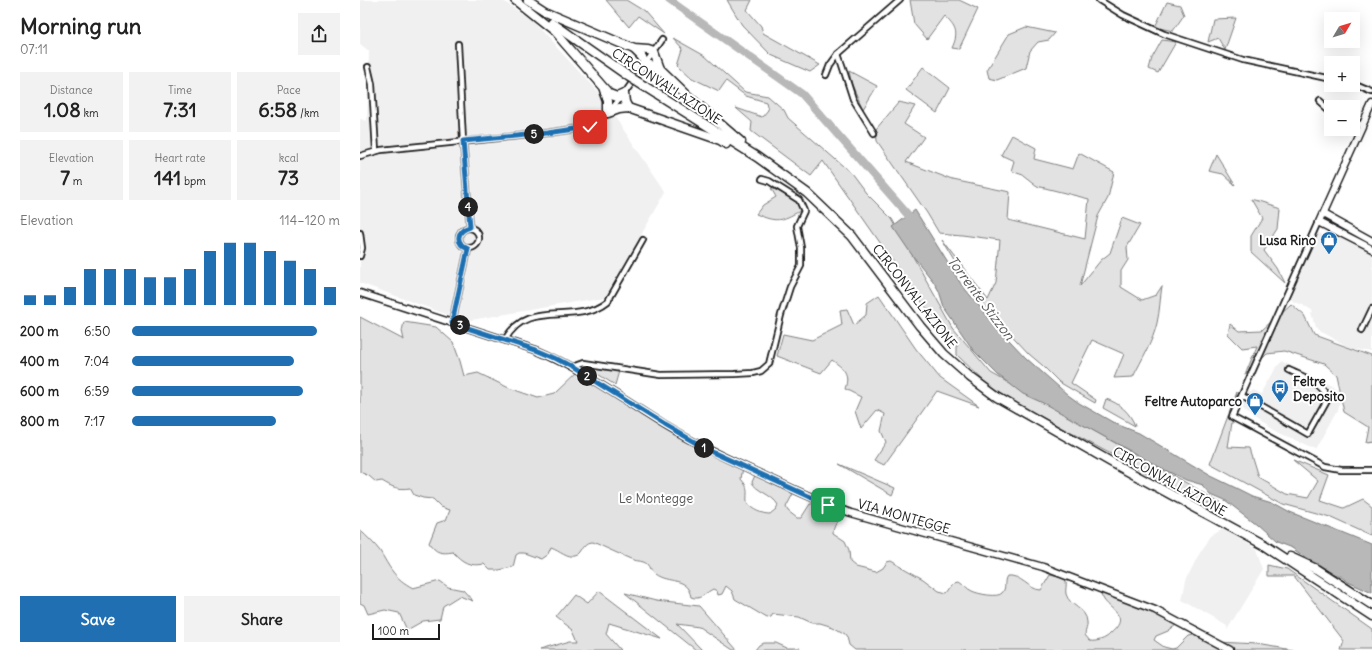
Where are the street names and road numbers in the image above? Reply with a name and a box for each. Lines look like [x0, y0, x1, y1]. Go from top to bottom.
street label: CIRCONVALLAZIONE [608, 44, 725, 129]
street label: CIRCONVALLAZIONE [869, 241, 961, 352]
street label: CIRCONVALLAZIONE [1110, 443, 1230, 520]
street label: VIA MONTEGGE [856, 495, 952, 538]

